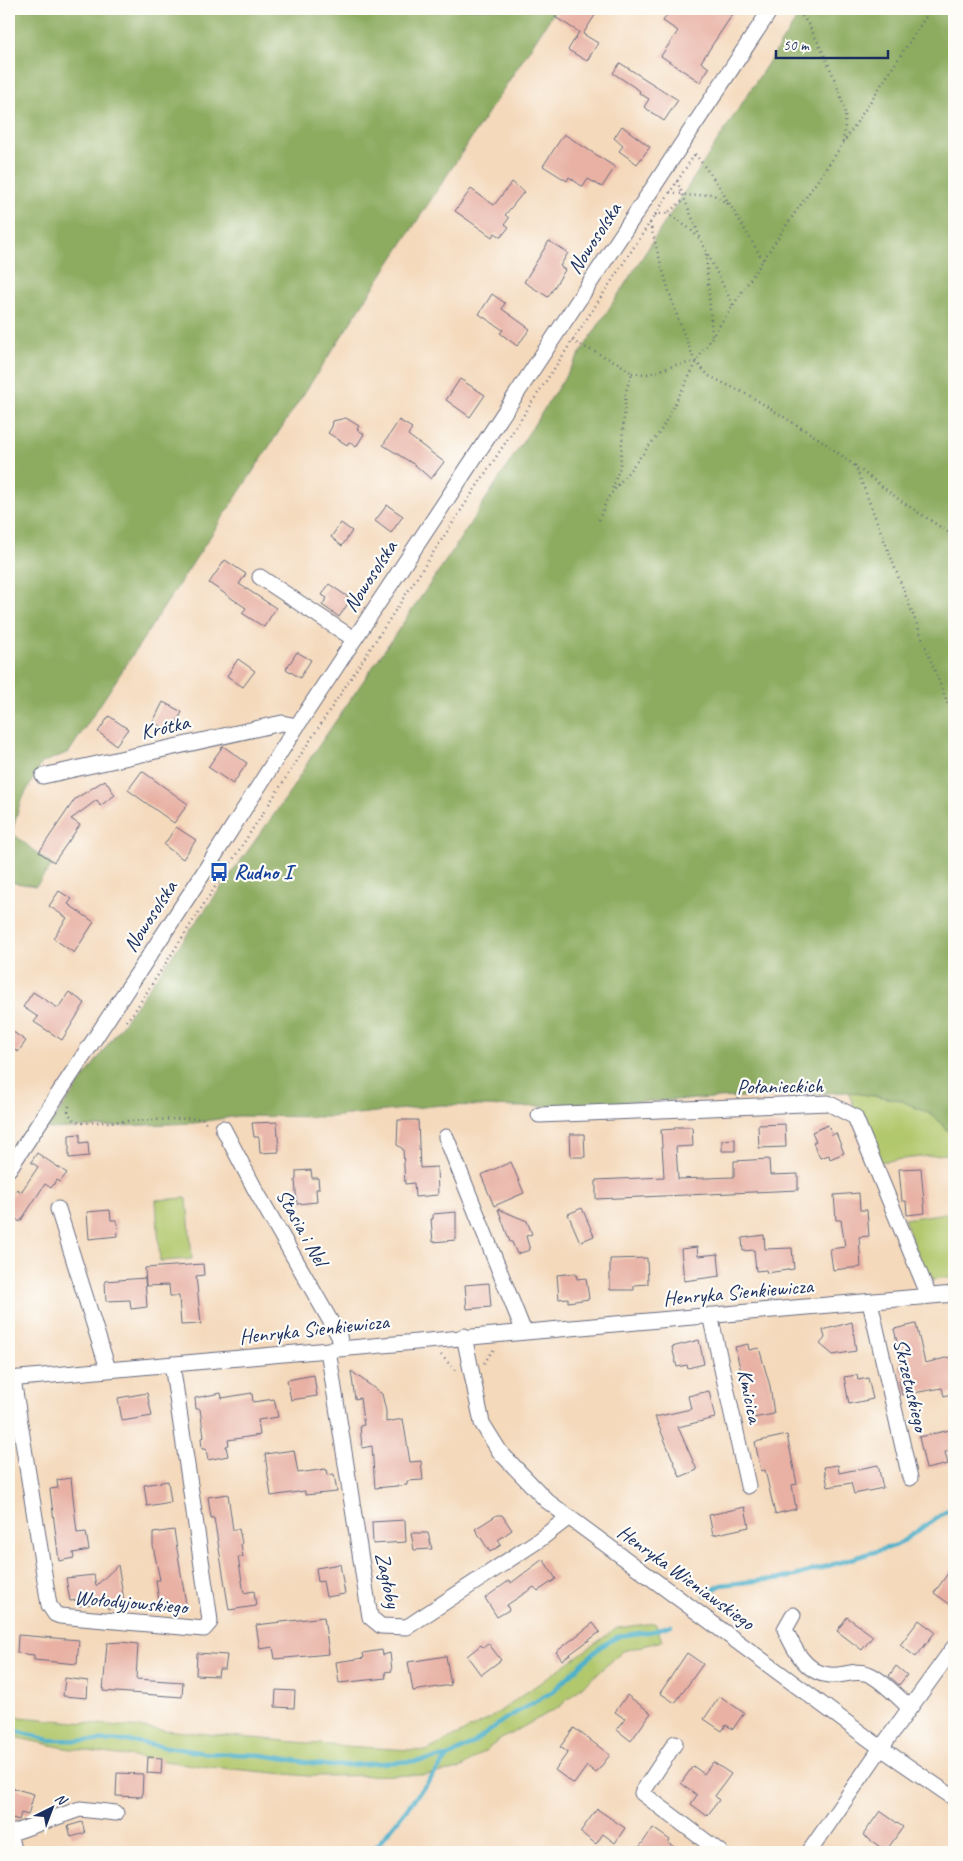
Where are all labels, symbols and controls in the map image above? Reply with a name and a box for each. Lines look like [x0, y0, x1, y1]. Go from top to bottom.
scale bar [776, 28, 888, 60]
text: 50 m [783, 36, 810, 55]
street label: Nowosolska [561, 196, 628, 279]
street label: Nowosolska [337, 534, 404, 617]
street label: Krótka [138, 708, 194, 745]
place label: Rudno I [234, 859, 296, 885]
bus stop icon: Rudno I [208, 861, 230, 883]
street label: Nowosolska [117, 874, 184, 957]
street label: Połanieckich [736, 1072, 825, 1100]
street label: Stasia i Nel [270, 1184, 335, 1273]
street label: Henryka Sienkiewicza [662, 1272, 816, 1311]
street label: Henryka Sienkiewicza [238, 1308, 392, 1350]
street label: Skrzetuskiego [888, 1336, 935, 1436]
street label: Kmicica [732, 1367, 769, 1427]
street label: Henryka Wieniawskiego [612, 1519, 761, 1636]
street label: Zagłoby [370, 1550, 407, 1612]
street label: Wołodyjowskiego [74, 1584, 191, 1620]
north arrow [28, 1784, 78, 1834]
text: N [51, 1789, 71, 1809]

